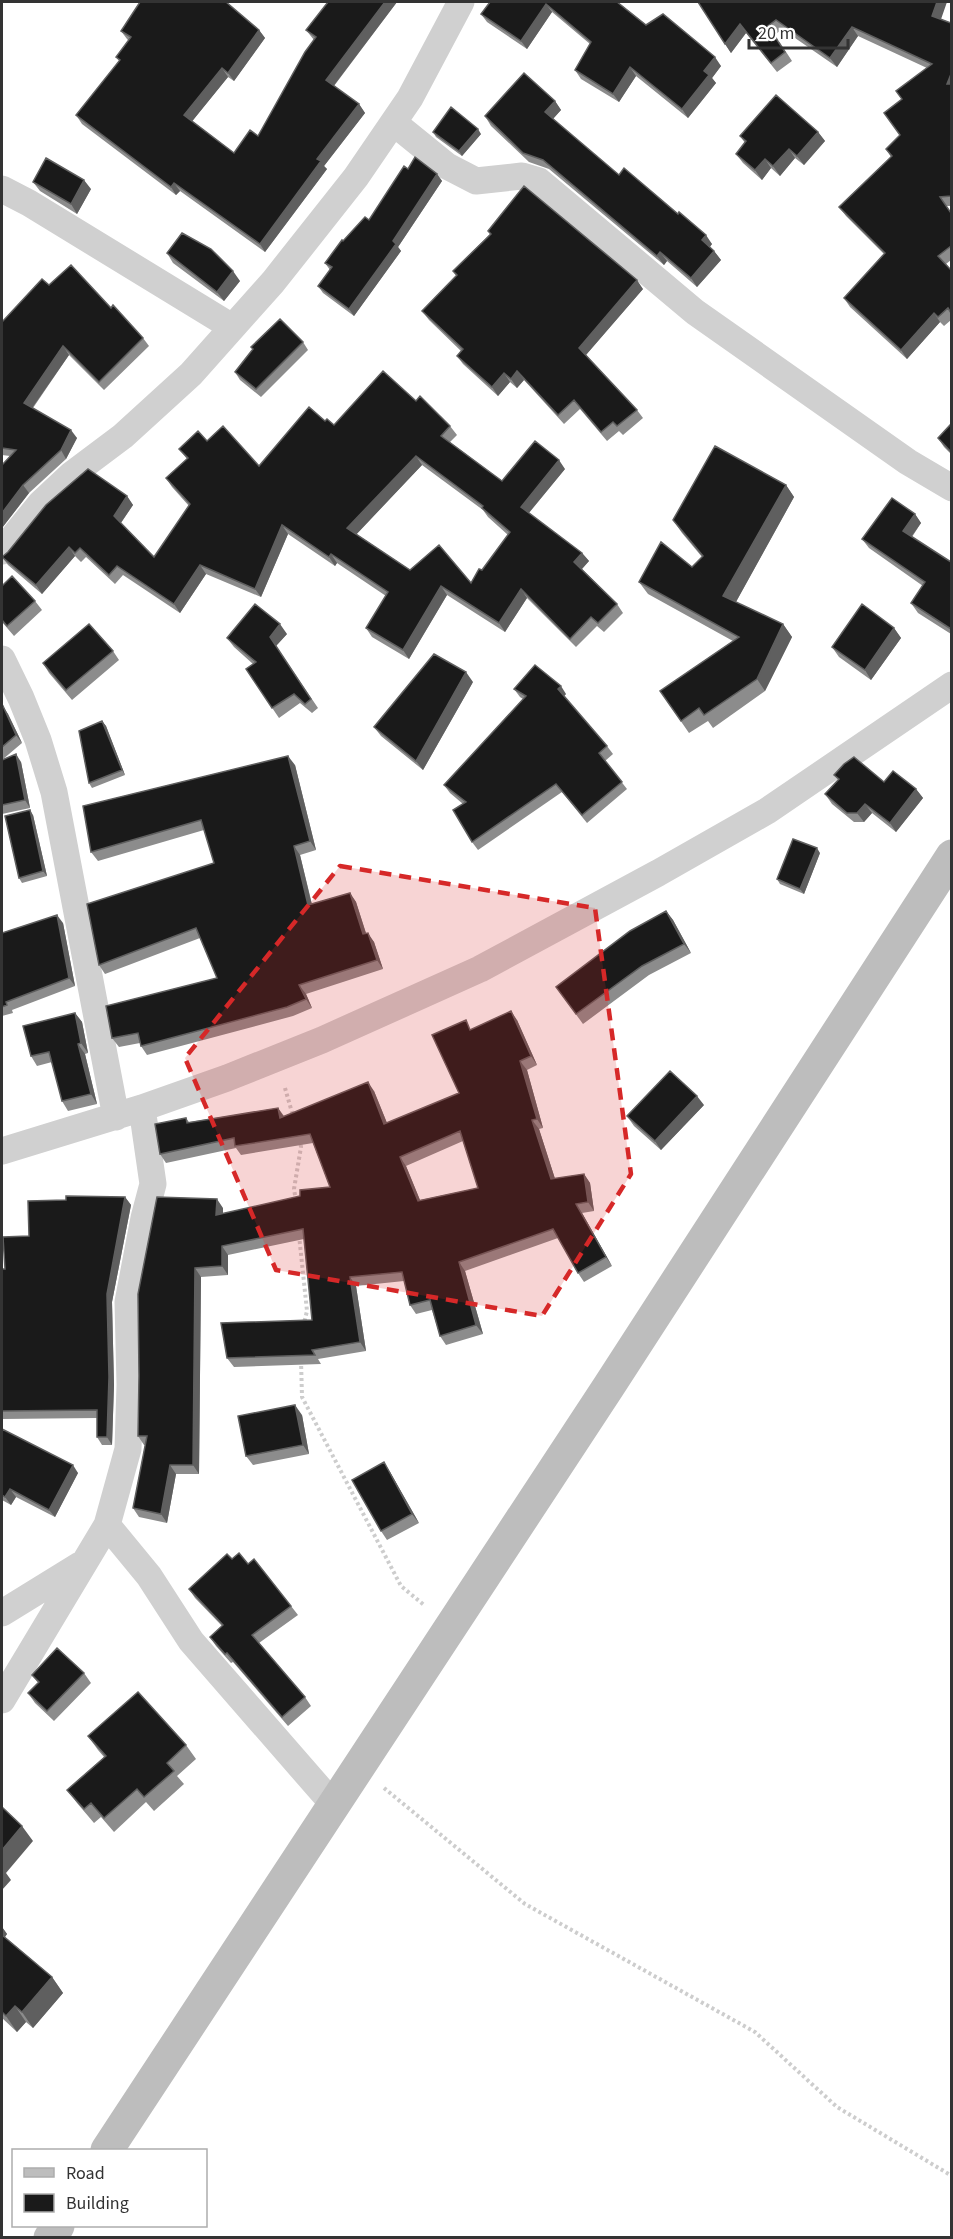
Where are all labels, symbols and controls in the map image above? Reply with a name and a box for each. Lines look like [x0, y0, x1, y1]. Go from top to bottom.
scale bar [749, 12, 848, 50]
text: 20 m [758, 21, 794, 46]
legend [12, 2149, 207, 2227]
text: Road [66, 2161, 105, 2186]
text: Building [66, 2191, 129, 2216]

